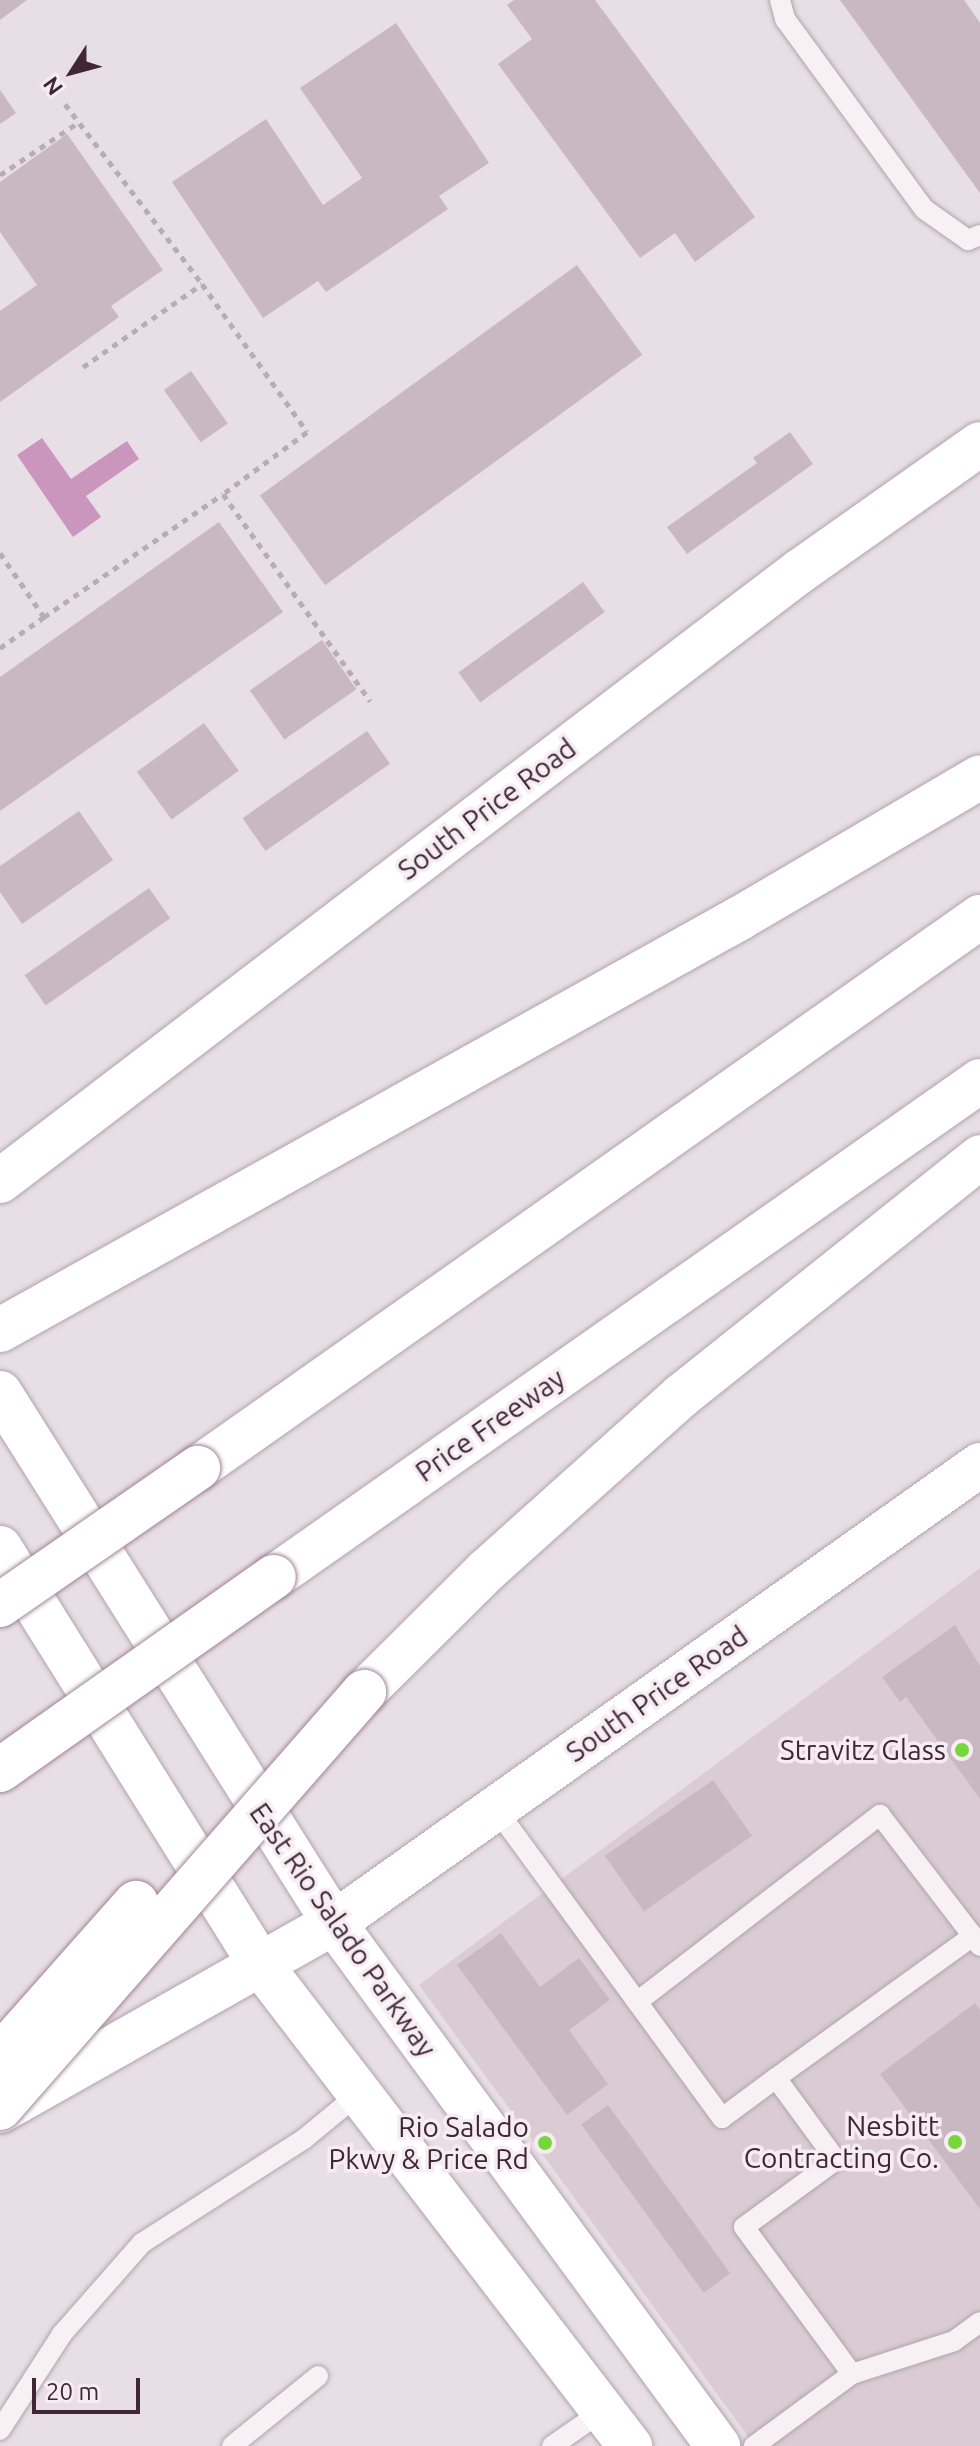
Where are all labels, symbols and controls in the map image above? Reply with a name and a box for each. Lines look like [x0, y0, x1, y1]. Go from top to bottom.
north arrow [32, 32, 112, 112]
text: N [37, 72, 67, 100]
street label: South Price Road [391, 731, 583, 887]
street label: Price Freeway [409, 1361, 571, 1489]
street label: South Price Road [560, 1619, 754, 1769]
place label: Stravitz Glass [780, 1733, 946, 1767]
marker: Stravitz Glass [953, 1741, 971, 1759]
street label: East Rio Salado Parkway [243, 1797, 443, 2063]
place label: Nesbitt Contracting Co. [744, 2109, 939, 2175]
place label: Rio Salado Pkwy & Price Rd [328, 2110, 529, 2176]
marker: Nesbitt Contracting Co. [946, 2133, 964, 2151]
marker: Rio Salado Pkwy & Price Rd [536, 2134, 554, 2152]
scale bar [36, 2362, 144, 2412]
text: 20 m [46, 2378, 99, 2405]

